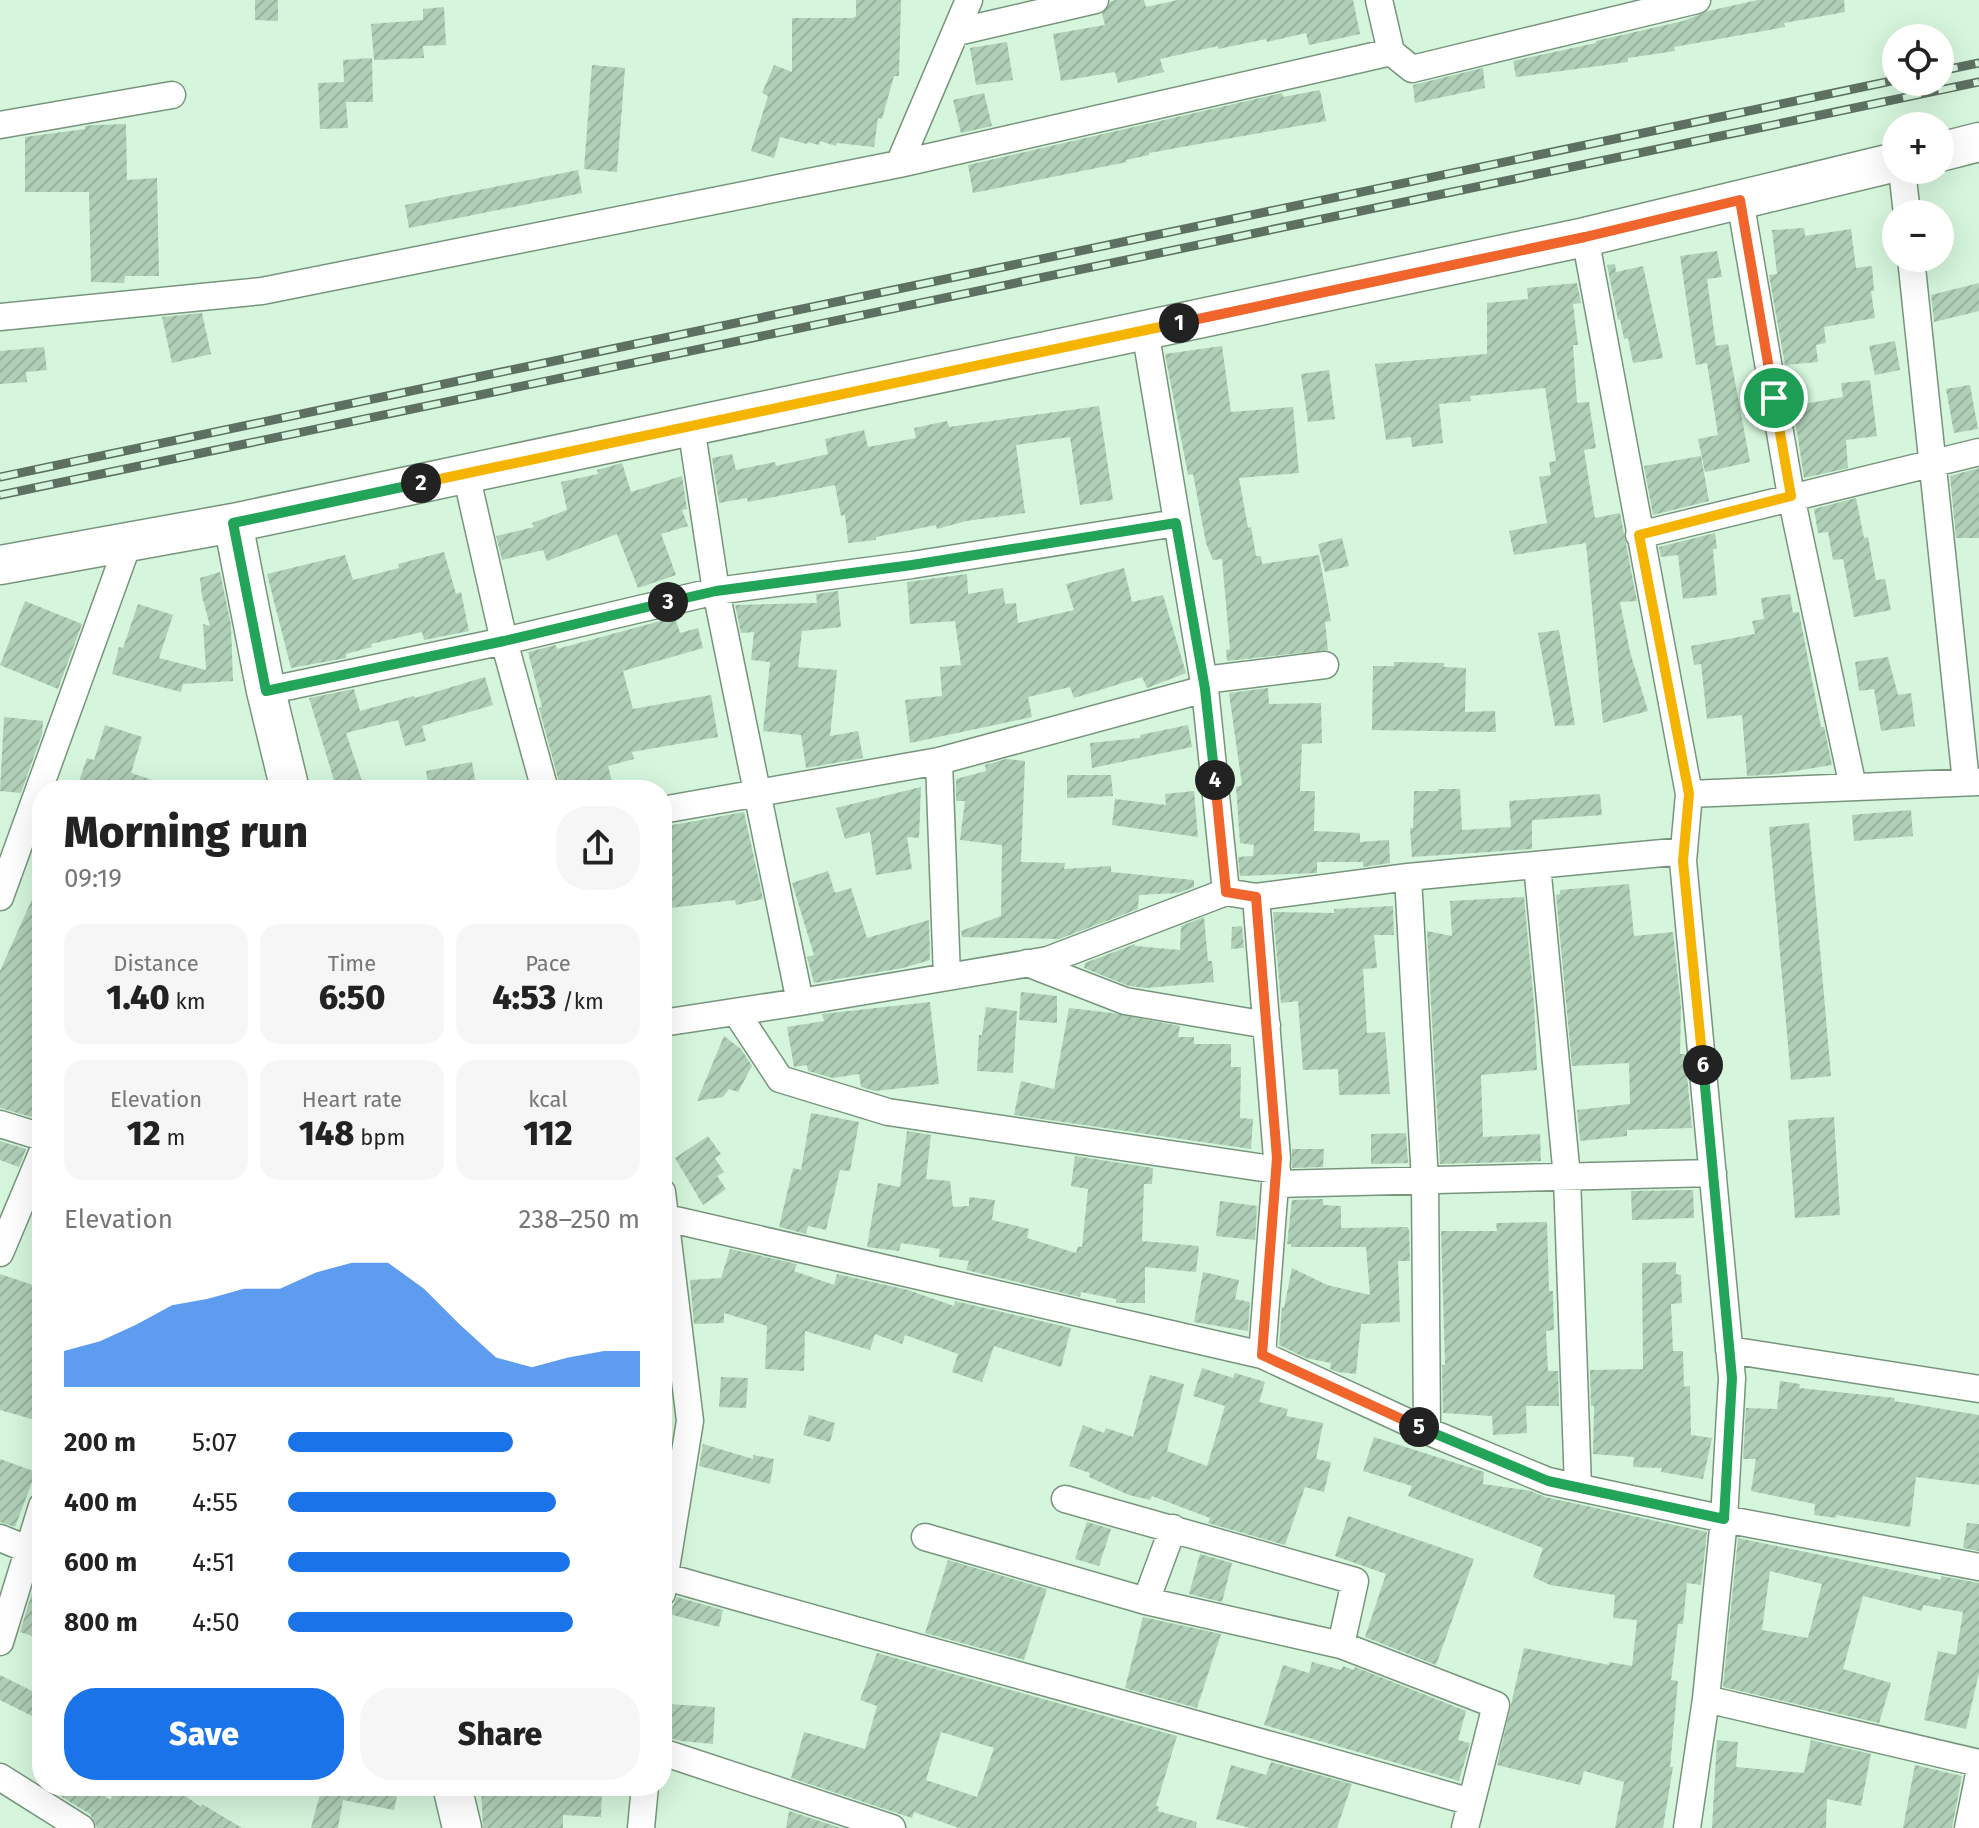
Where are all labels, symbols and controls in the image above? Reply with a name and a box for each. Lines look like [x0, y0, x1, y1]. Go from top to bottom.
map controls [1882, 24, 1954, 272]
button: locate [1882, 24, 1954, 96]
button: + [1882, 112, 1954, 184]
button: − [1882, 200, 1954, 272]
pin: 1 [1159, 303, 1199, 343]
text: 1 [1174, 309, 1184, 336]
pin [1740, 364, 1808, 432]
icon: arrive [1752, 376, 1796, 420]
pin: 2 [401, 463, 441, 503]
text: 2 [415, 469, 427, 496]
pin: 3 [648, 582, 688, 622]
text: 3 [662, 588, 674, 615]
pin: 4 [1195, 760, 1235, 800]
text: 4 [1209, 766, 1221, 793]
text: Morning run [64, 806, 308, 859]
button: share [556, 806, 640, 890]
text: 09:19 [64, 863, 122, 894]
text: Distance [113, 950, 199, 977]
text: Time [328, 950, 376, 977]
text: Pace [525, 950, 571, 977]
text: 1.40 [106, 977, 170, 1018]
text: 6:50 [319, 977, 385, 1018]
text: 4:53 [492, 977, 556, 1018]
text: km [170, 988, 206, 1015]
text: /km [556, 988, 604, 1015]
pin: 6 [1683, 1045, 1723, 1085]
text: 6 [1697, 1051, 1709, 1078]
text: Elevation [110, 1086, 202, 1113]
text: Heart rate [302, 1086, 402, 1113]
text: kcal [528, 1086, 568, 1113]
text: 12 [127, 1113, 161, 1154]
text: 148 [299, 1113, 354, 1154]
text: 112 [523, 1113, 573, 1154]
text: m [161, 1124, 185, 1151]
text: bpm [354, 1124, 405, 1151]
text: Elevation [64, 1204, 173, 1235]
text: 238–250 m [518, 1204, 640, 1235]
pin: 5 [1399, 1407, 1439, 1447]
text: 5 [1413, 1413, 1425, 1440]
text: 200 m [64, 1427, 136, 1458]
text: 5:07 [192, 1427, 237, 1458]
text: 400 m [64, 1487, 137, 1518]
text: 4:55 [192, 1487, 238, 1518]
text: 600 m [64, 1547, 137, 1578]
text: 4:51 [192, 1547, 235, 1578]
text: 800 m [64, 1607, 138, 1638]
text: 4:50 [192, 1607, 240, 1638]
button: Save [64, 1688, 344, 1780]
button: Share [360, 1688, 640, 1780]

